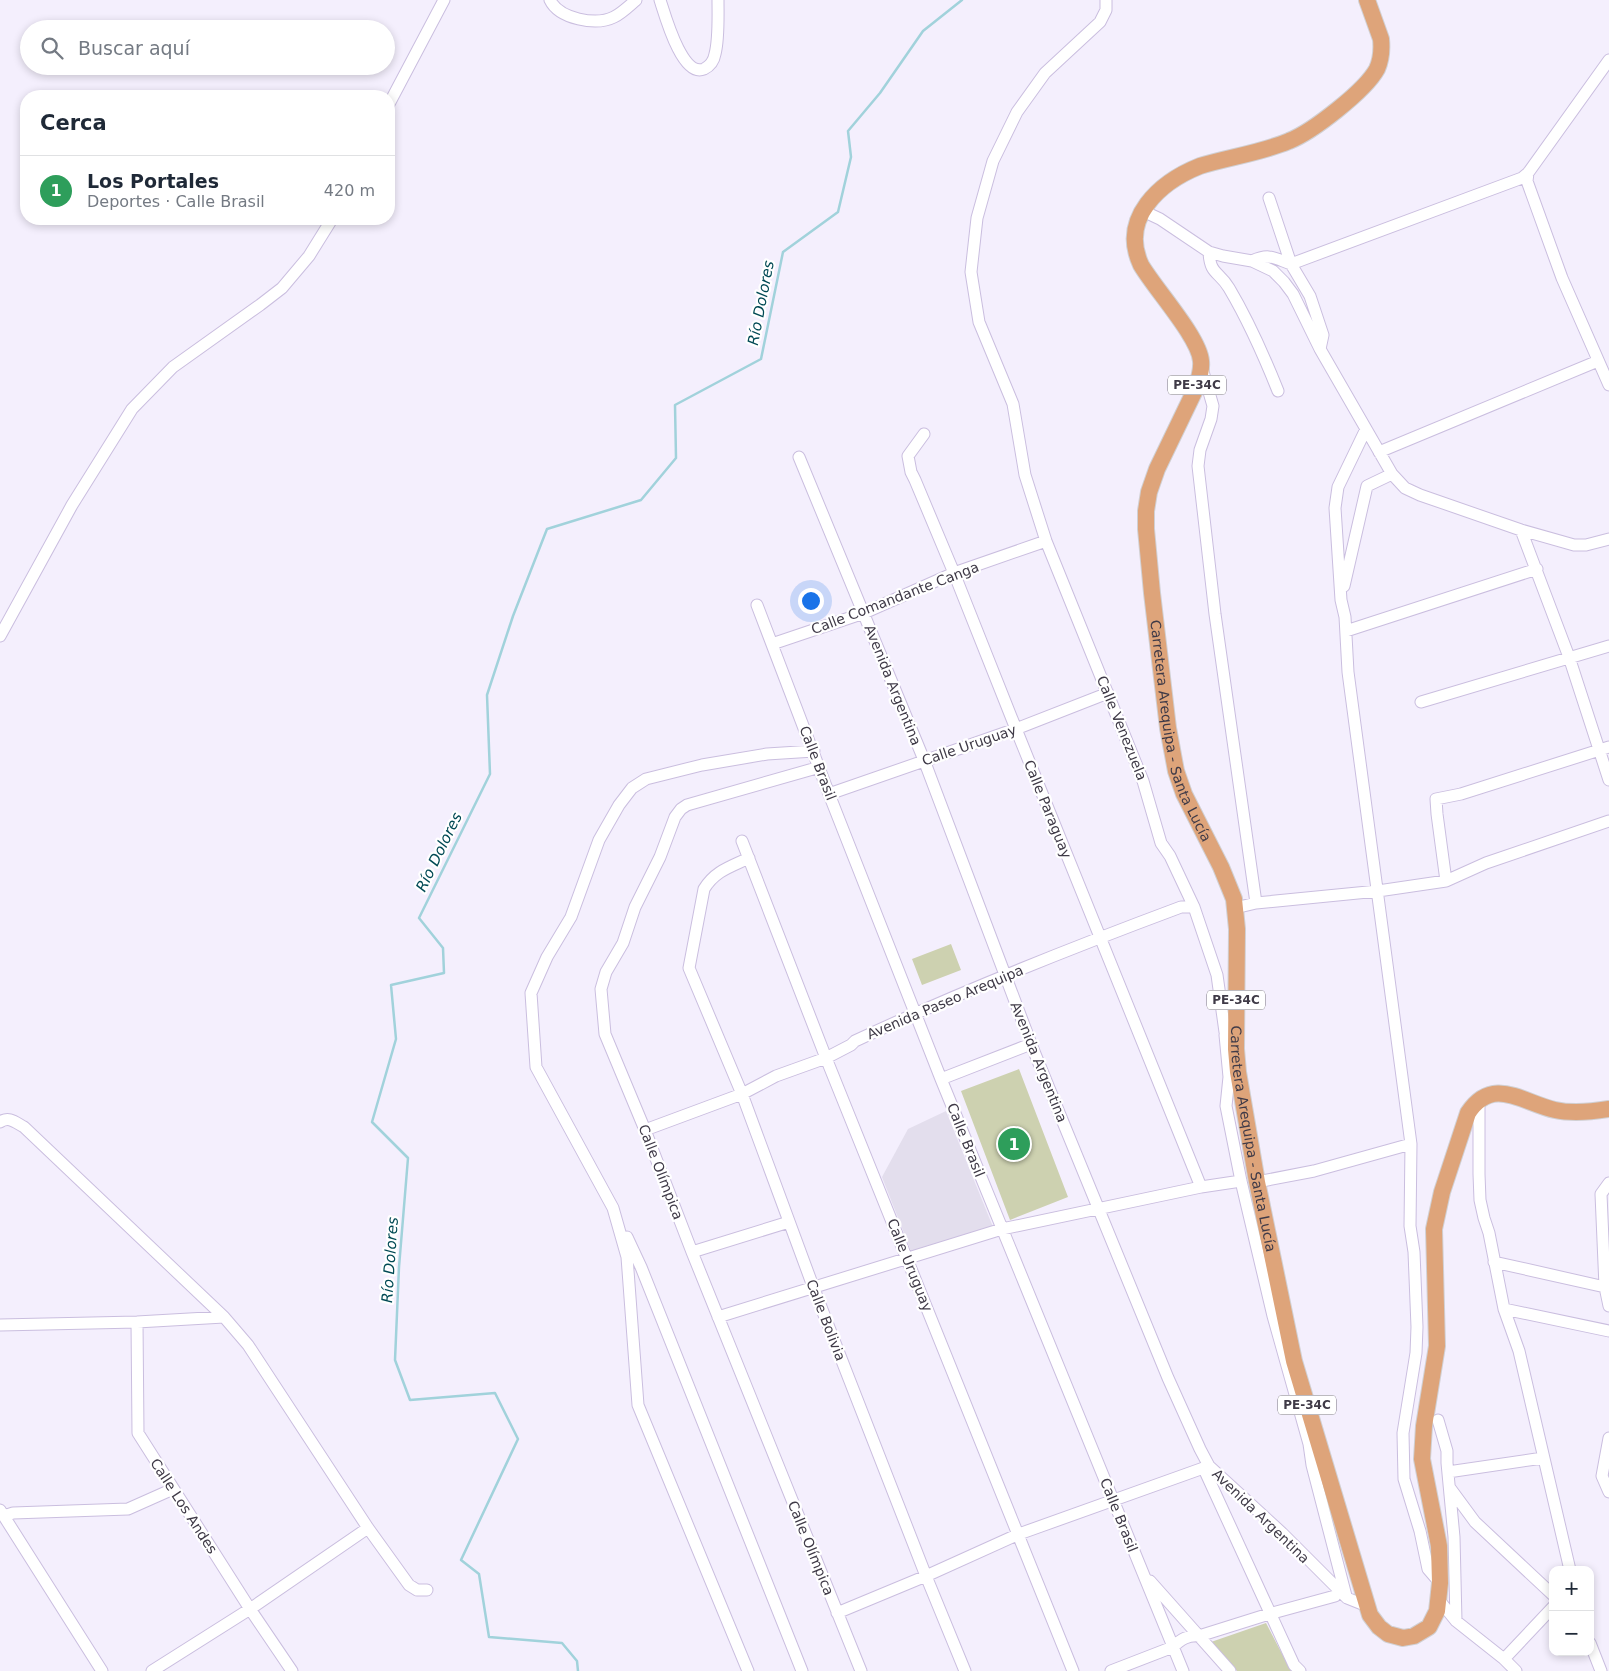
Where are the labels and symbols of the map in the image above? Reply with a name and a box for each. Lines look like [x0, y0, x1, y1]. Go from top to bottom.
water label: Río Dolores [744, 259, 778, 347]
road number: PE-34C [1168, 376, 1226, 394]
street label: Calle Comandante Canga [809, 559, 981, 637]
your location [798, 588, 824, 614]
street label: Carretera Arequipa - Santa Lucía [1147, 619, 1215, 844]
street label: Avenida Argentina [861, 622, 925, 748]
street label: Calle Venezuela [1094, 674, 1150, 782]
street label: Calle Uruguay [920, 721, 1018, 769]
street label: Calle Brasil [797, 724, 839, 802]
street label: Calle Paraguay [1021, 758, 1075, 860]
water label: Río Dolores [412, 809, 466, 895]
street label: Avenida Paseo Arequipa [864, 962, 1026, 1042]
road number: PE-34C [1207, 990, 1265, 1010]
street label: Avenida Argentina [1007, 999, 1071, 1125]
street label: Carretera Arequipa - Santa Lucía [1228, 1026, 1279, 1253]
street label: Calle Brasil [944, 1101, 988, 1179]
street label: Calle Olímpica [635, 1122, 687, 1222]
pin: 1 [998, 1125, 1030, 1163]
water label: Río Dolores [378, 1216, 402, 1303]
street label: Calle Uruguay [884, 1216, 936, 1314]
street label: Calle Bolivia [803, 1277, 849, 1363]
road number: PE-34C [1278, 1396, 1336, 1414]
street label: Calle Los Andes [147, 1455, 221, 1557]
street label: Avenida Argentina [1209, 1466, 1313, 1566]
street label: Calle Brasil [1097, 1476, 1141, 1554]
street label: Calle Olímpica [785, 1498, 837, 1598]

